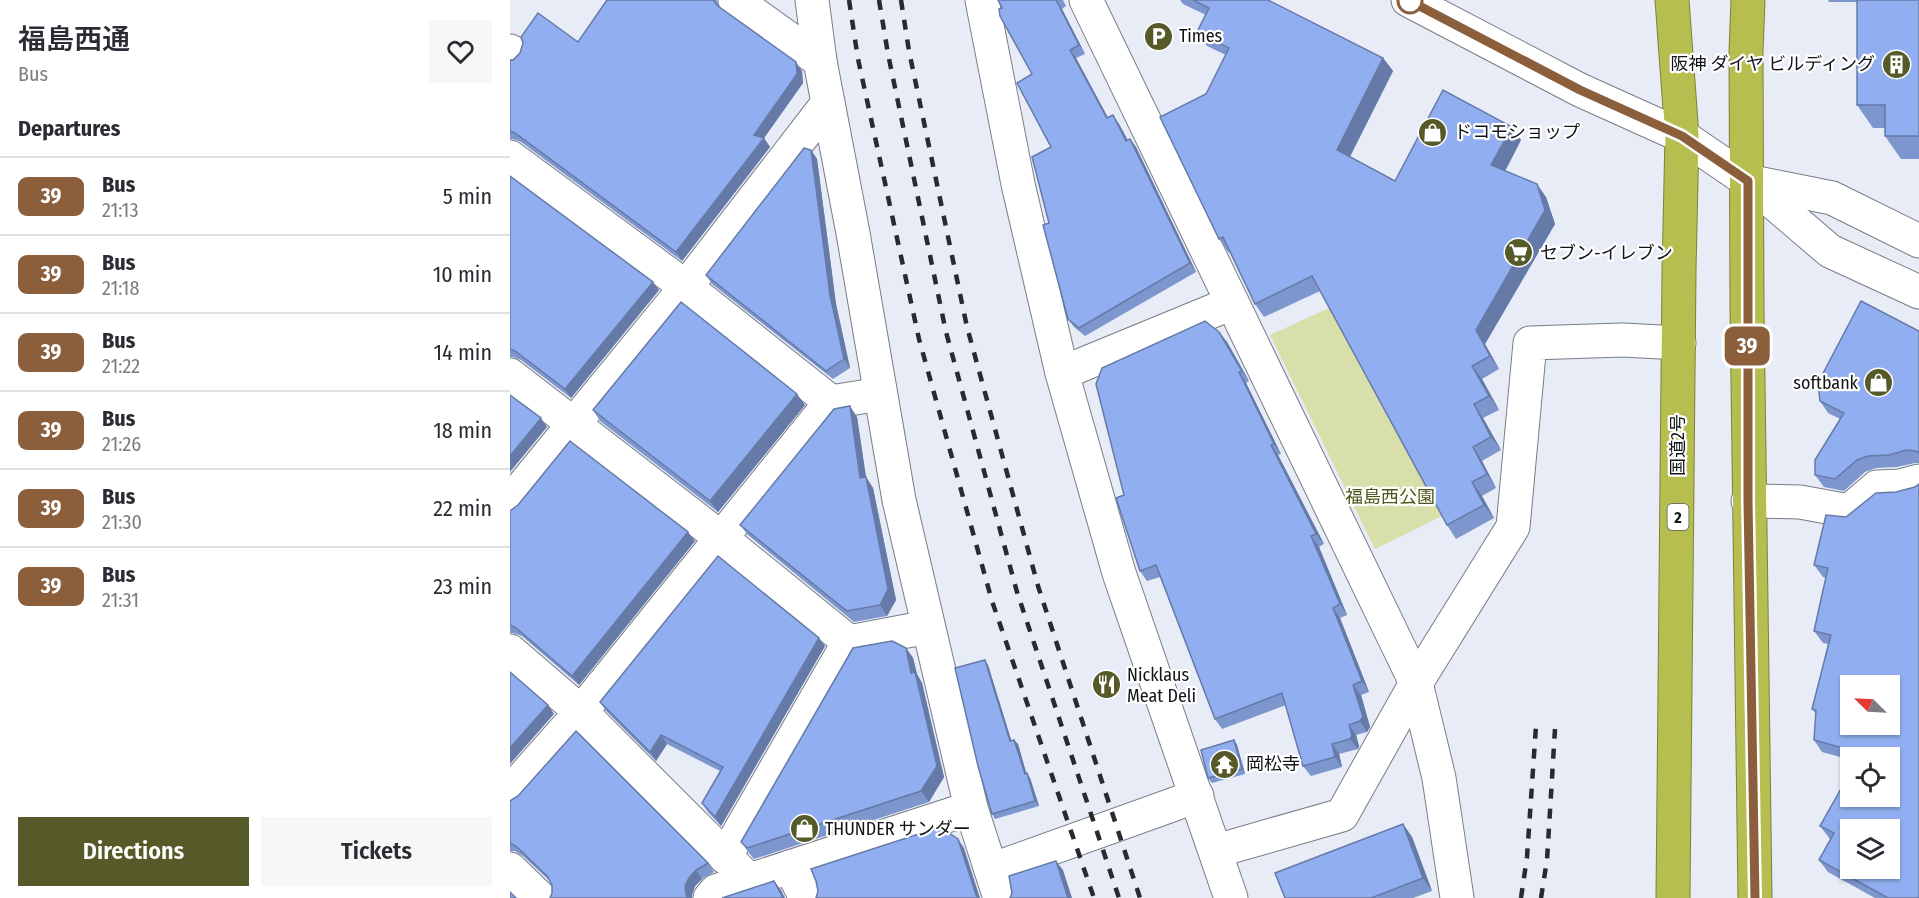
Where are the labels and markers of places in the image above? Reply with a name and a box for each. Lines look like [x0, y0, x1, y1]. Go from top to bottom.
unlabelled marker [1397, 0, 1423, 14]
parking icon: Times [1142, 20, 1174, 52]
place label: Times [1179, 25, 1223, 47]
building icon: 阪神 ダイヤ ビルディング [1880, 48, 1912, 80]
place label: 阪神 ダイヤ ビルディング [1670, 53, 1875, 75]
shop icon: ドコモショップ [1417, 116, 1449, 148]
place label: ドコモショップ [1454, 121, 1580, 143]
supermarket icon: セブン-イレブン [1503, 237, 1535, 269]
place label: セブン-イレブン [1540, 242, 1673, 264]
shop icon: softbank [1863, 367, 1895, 399]
place label: softbank [1793, 372, 1859, 394]
place label: Nicklaus Meat Deli [1127, 664, 1196, 707]
restaurant icon: Nicklaus Meat Deli [1090, 669, 1122, 701]
temple icon: 岡松寺 [1209, 748, 1241, 780]
place label: 岡松寺 [1246, 753, 1300, 775]
shop icon: THUNDER サンダー [788, 813, 820, 845]
place label: THUNDER サンダー [825, 818, 971, 840]

